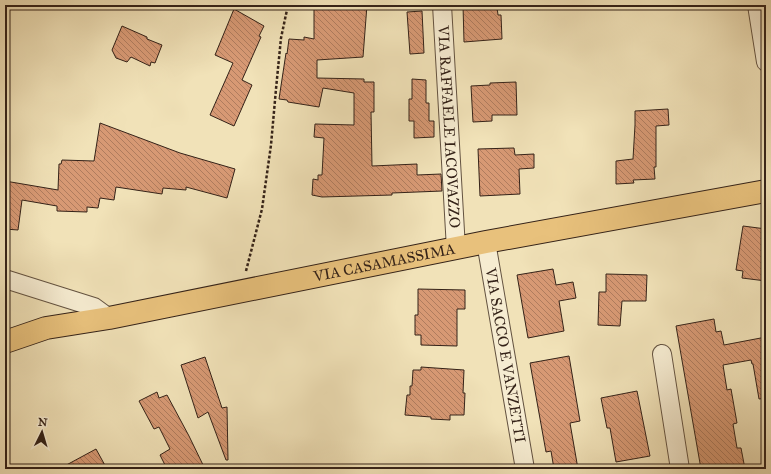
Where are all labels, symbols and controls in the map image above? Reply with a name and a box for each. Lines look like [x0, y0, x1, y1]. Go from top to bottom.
street label: VIA RAFFAELE IACOVAZZO [434, 24, 464, 229]
street label: VIA CASAMASSIMA [311, 239, 457, 286]
street label: VIA SACCO E VANZETTI [481, 265, 529, 444]
north arrow [22, 412, 62, 452]
text: N [38, 416, 49, 429]

